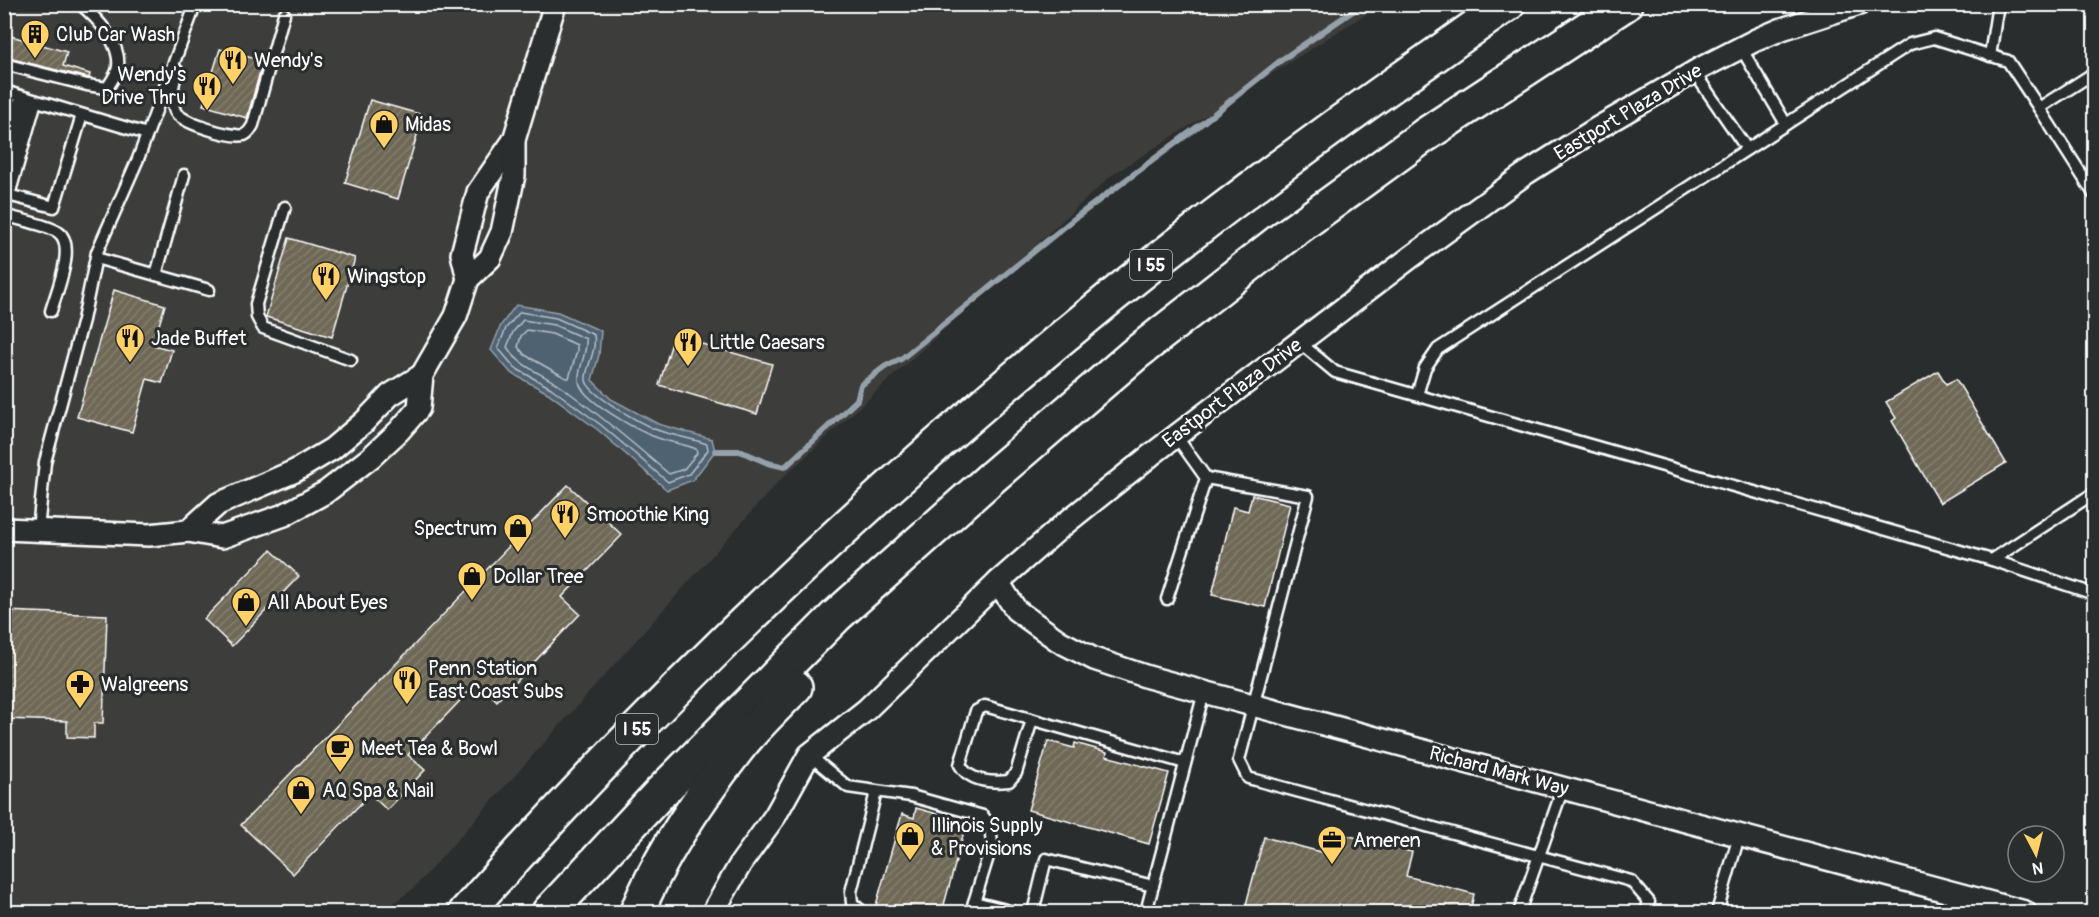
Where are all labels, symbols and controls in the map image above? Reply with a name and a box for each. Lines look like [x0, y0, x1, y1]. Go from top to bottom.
building icon: Club Car Wash [19, 18, 51, 60]
place label: Club Car Wash [56, 22, 175, 47]
restaurant icon: Wendy's [217, 44, 249, 86]
place label: Wendy's [254, 48, 323, 73]
street label: Eastport Plaza Drive [1549, 58, 1707, 166]
place label: Wendy's Drive Thru [101, 62, 186, 110]
restaurant icon: Wendy's Drive Thru [191, 70, 223, 112]
shop icon: Midas [368, 108, 400, 150]
place label: Midas [405, 112, 451, 137]
road number: I 55 [1130, 250, 1172, 280]
restaurant icon: Wingstop [310, 260, 342, 302]
place label: Wingstop [347, 264, 426, 289]
restaurant icon: Jade Buffet [114, 322, 146, 364]
place label: Jade Buffet [151, 326, 247, 351]
restaurant icon: Little Caesars [672, 326, 704, 368]
place label: Little Caesars [709, 330, 825, 355]
street label: Eastport Plaza Drive [1157, 332, 1307, 454]
restaurant icon: Smoothie King [549, 498, 581, 540]
place label: Smoothie King [586, 502, 709, 527]
shop icon: Spectrum [502, 512, 534, 554]
place label: Spectrum [413, 516, 497, 541]
shop icon: Dollar Tree [456, 560, 488, 602]
place label: Dollar Tree [493, 564, 584, 589]
shop icon: All About Eyes [230, 586, 262, 628]
place label: All About Eyes [267, 590, 387, 615]
place label: Penn Station East Coast Subs [428, 656, 563, 704]
restaurant icon: Penn Station East Coast Subs [391, 664, 423, 706]
pharmacy icon: Walgreens [64, 668, 96, 710]
place label: Walgreens [101, 672, 188, 697]
road number: I 55 [616, 714, 658, 744]
cafe icon: Meet Tea & Bowl [324, 732, 356, 774]
place label: Meet Tea & Bowl [361, 736, 498, 761]
street label: Richard Mark Way [1427, 740, 1572, 802]
shop icon: AQ Spa & Nail [285, 774, 317, 816]
place label: AQ Spa & Nail [322, 778, 434, 803]
place label: Illinois Supply & Provisions [931, 813, 1043, 861]
shop icon: Illinois Supply & Provisions [894, 820, 926, 862]
office icon: Ameren [1316, 824, 1348, 866]
north arrow [2006, 824, 2066, 884]
place label: Ameren [1353, 828, 1421, 853]
text: N [2031, 857, 2044, 879]

